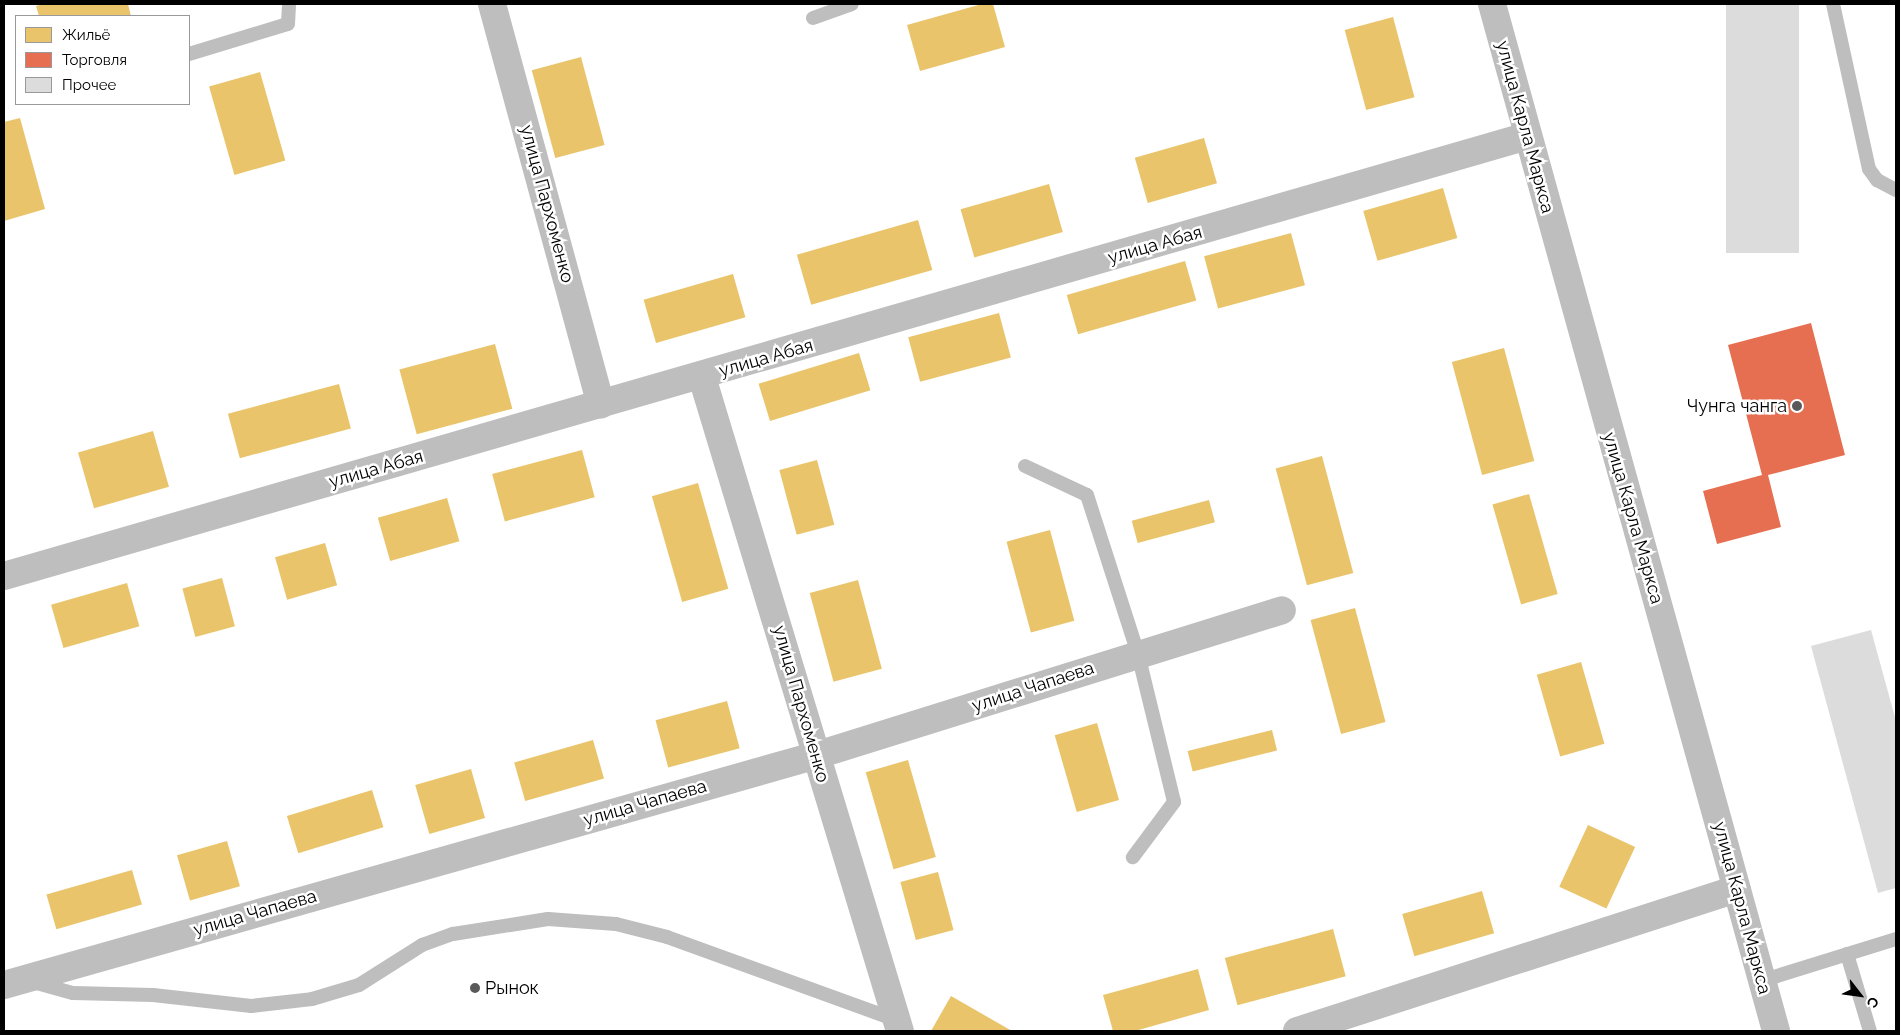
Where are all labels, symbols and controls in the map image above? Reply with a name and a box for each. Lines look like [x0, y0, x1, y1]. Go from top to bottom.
legend [15, 15, 190, 105]
text: Жильё [62, 26, 110, 44]
street label: улица Карла Маркса [1492, 38, 1558, 216]
text: Торговля [62, 51, 127, 69]
text: Прочее [62, 76, 116, 94]
street label: улица Пархоменко [516, 123, 578, 285]
street label: улица Абая [1105, 221, 1205, 269]
street label: улица Абая [716, 334, 816, 382]
place label: Чунга чанга [1687, 395, 1787, 417]
marker: Чунга чанга [1791, 400, 1803, 412]
street label: улица Карла Маркса [1598, 430, 1668, 606]
street label: улица Абая [326, 445, 426, 493]
street label: улица Пархоменко [768, 623, 834, 785]
street label: улица Чапаева [969, 657, 1097, 717]
street label: улица Чапаева [581, 775, 709, 831]
street label: улица Карла Маркса [1709, 819, 1775, 997]
street label: улица Чапаева [191, 885, 319, 941]
north arrow [1835, 970, 1885, 1020]
place label: Рынок [485, 977, 539, 999]
marker: Рынок [469, 982, 481, 994]
text: С [1864, 994, 1882, 1011]

